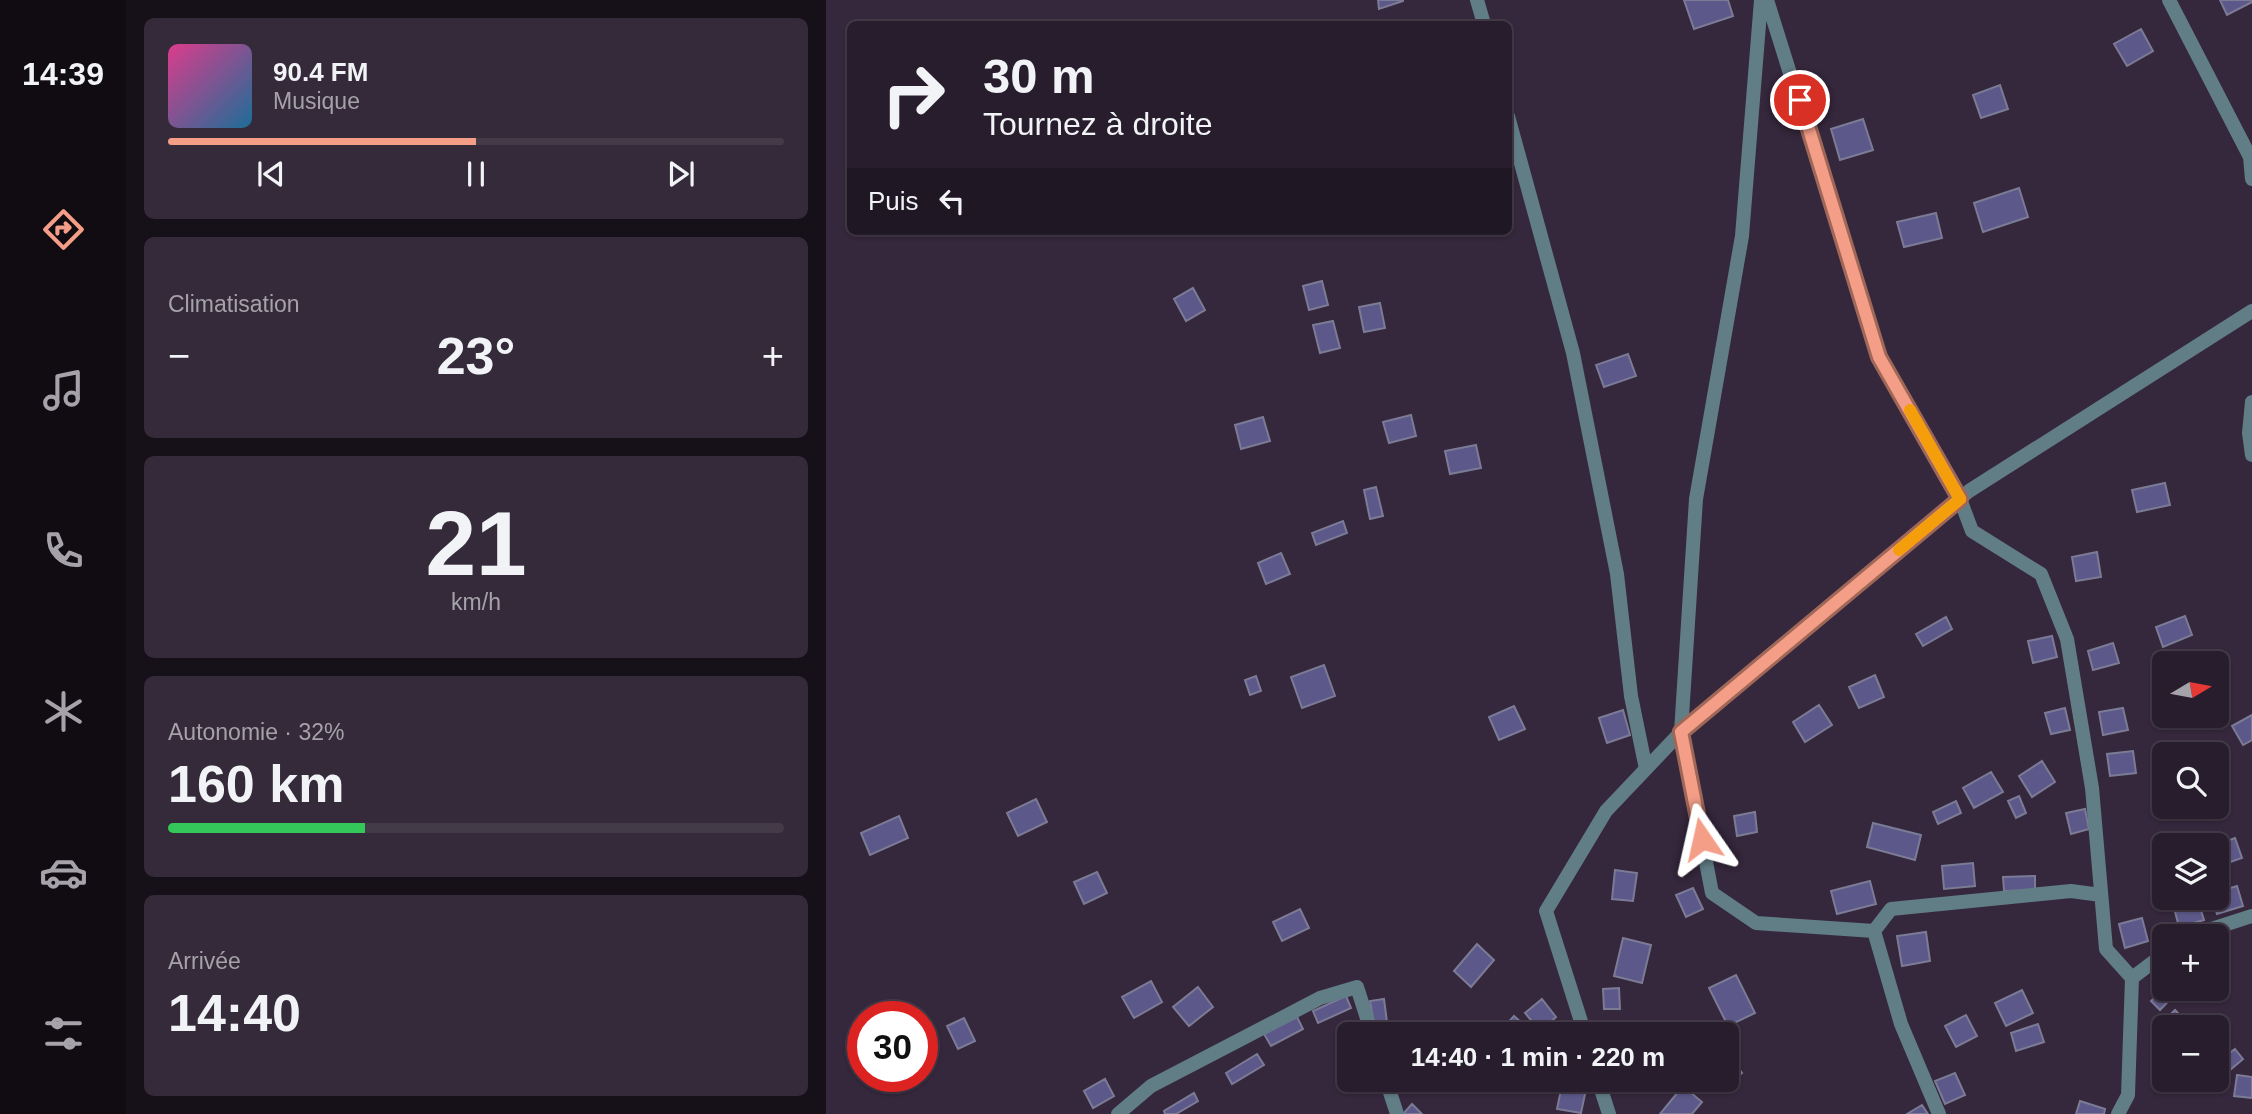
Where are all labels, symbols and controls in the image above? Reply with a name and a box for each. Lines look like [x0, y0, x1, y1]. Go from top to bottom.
icon: right [868, 49, 959, 140]
text: 30 m [983, 49, 1095, 103]
text: 14:39 [22, 56, 104, 92]
text: 90.4 FM [273, 57, 368, 87]
pin [1770, 70, 1830, 130]
icon: arrive [1781, 81, 1819, 119]
text: Musique [273, 88, 360, 114]
text: Tournez à droite [983, 106, 1212, 142]
icon: previous [252, 155, 290, 193]
icon: pause [457, 155, 495, 193]
icon: next [662, 155, 700, 193]
icon: left [933, 182, 971, 220]
text: Puis [868, 186, 919, 216]
icon: directions [39, 205, 88, 254]
text: Climatisation [168, 291, 300, 317]
text: 23° [437, 327, 515, 385]
text: − [168, 335, 190, 377]
text: + [762, 335, 784, 377]
icon: music [39, 366, 88, 415]
text: 21 [425, 493, 527, 594]
icon: phone [39, 526, 88, 575]
text: km/h [451, 589, 501, 615]
north arrow [2152, 651, 2230, 728]
map controls [2152, 651, 2229, 1092]
icon: climate [39, 687, 88, 736]
text: Autonomie · 32% [168, 719, 344, 745]
button: search [2152, 742, 2229, 819]
text: 160 km [168, 755, 344, 813]
position arrow [1665, 802, 1739, 876]
button: layers [2152, 833, 2229, 910]
icon: car [39, 848, 88, 897]
button: + [2152, 924, 2229, 1001]
text: Arrivée [168, 948, 241, 974]
text: 14:40 [168, 984, 301, 1042]
speed limit sign: 30 [847, 1001, 938, 1092]
icon: filters [39, 1009, 88, 1058]
button: − [2152, 1015, 2229, 1092]
text: 14:40 · 1 min · 220 m [1411, 1042, 1665, 1072]

